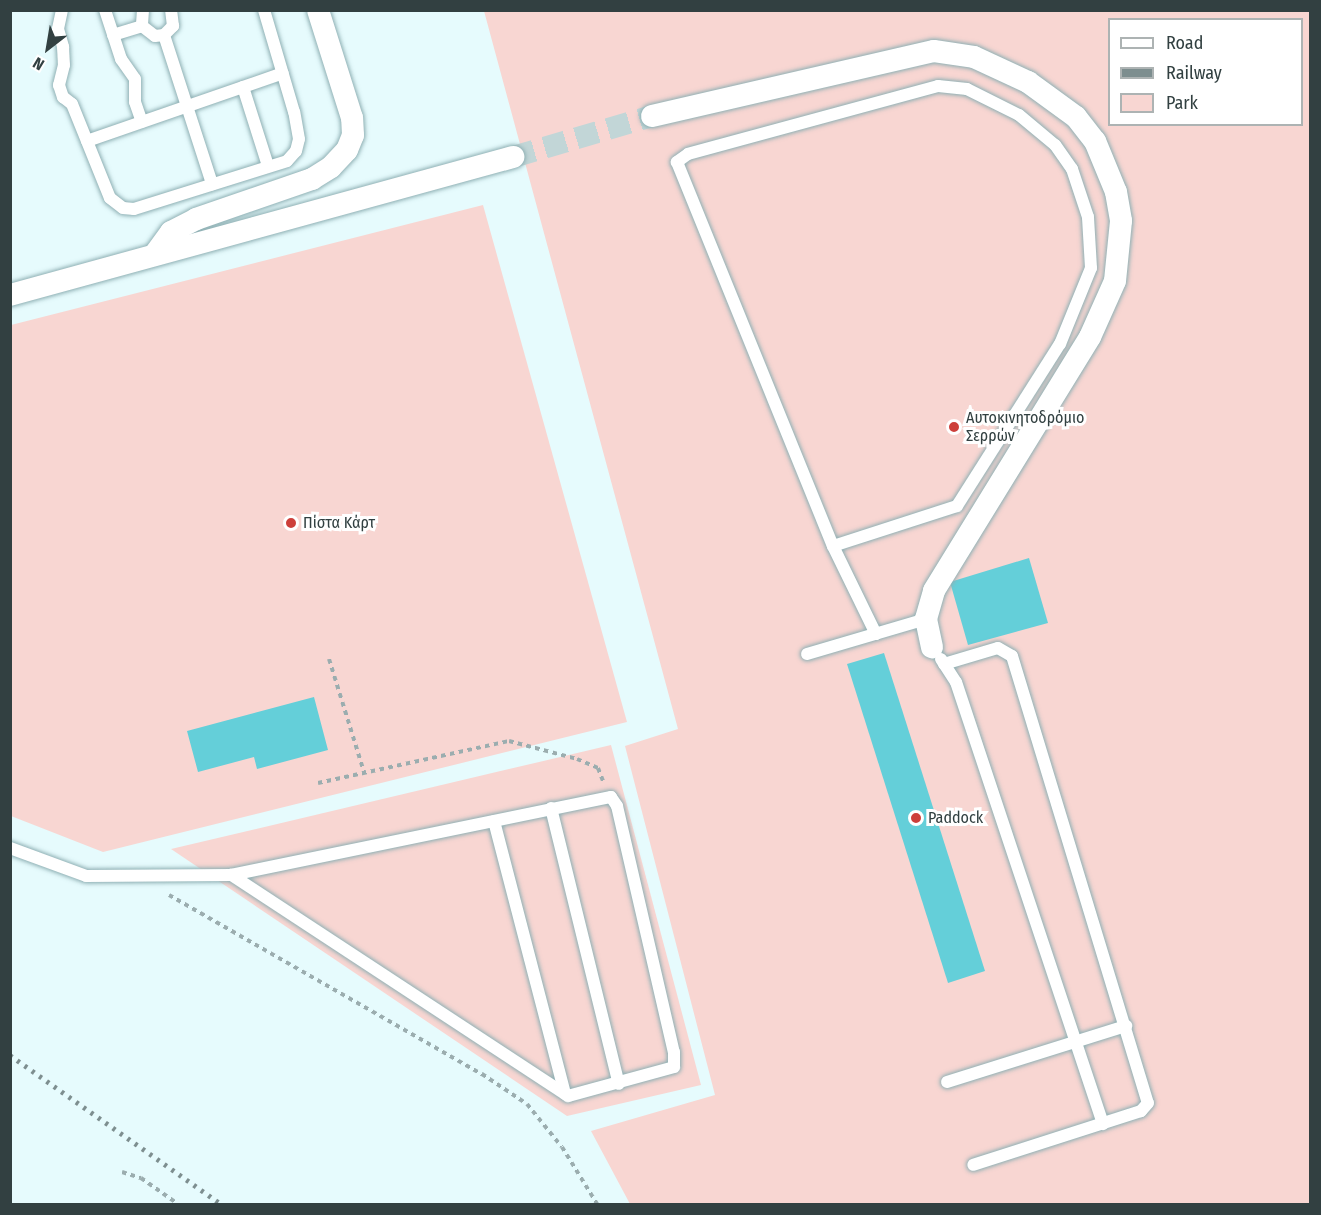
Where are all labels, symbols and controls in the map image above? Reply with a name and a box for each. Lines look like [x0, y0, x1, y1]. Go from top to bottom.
north arrow [18, 18, 78, 78]
legend [1108, 18, 1303, 126]
text: Road [1166, 32, 1203, 54]
text: N [29, 53, 47, 74]
text: Railway [1166, 62, 1222, 84]
text: Park [1166, 92, 1198, 114]
place label: Αυτοκινητοδρόμιο Σερρών [966, 408, 1084, 446]
marker: Αυτοκινητοδρόμιο Σερρών [947, 420, 961, 434]
place label: Πίστα Κάρτ [303, 513, 375, 533]
marker: Πίστα Κάρτ [284, 516, 298, 530]
place label: Paddock [928, 808, 983, 828]
marker: Paddock [909, 811, 923, 825]

